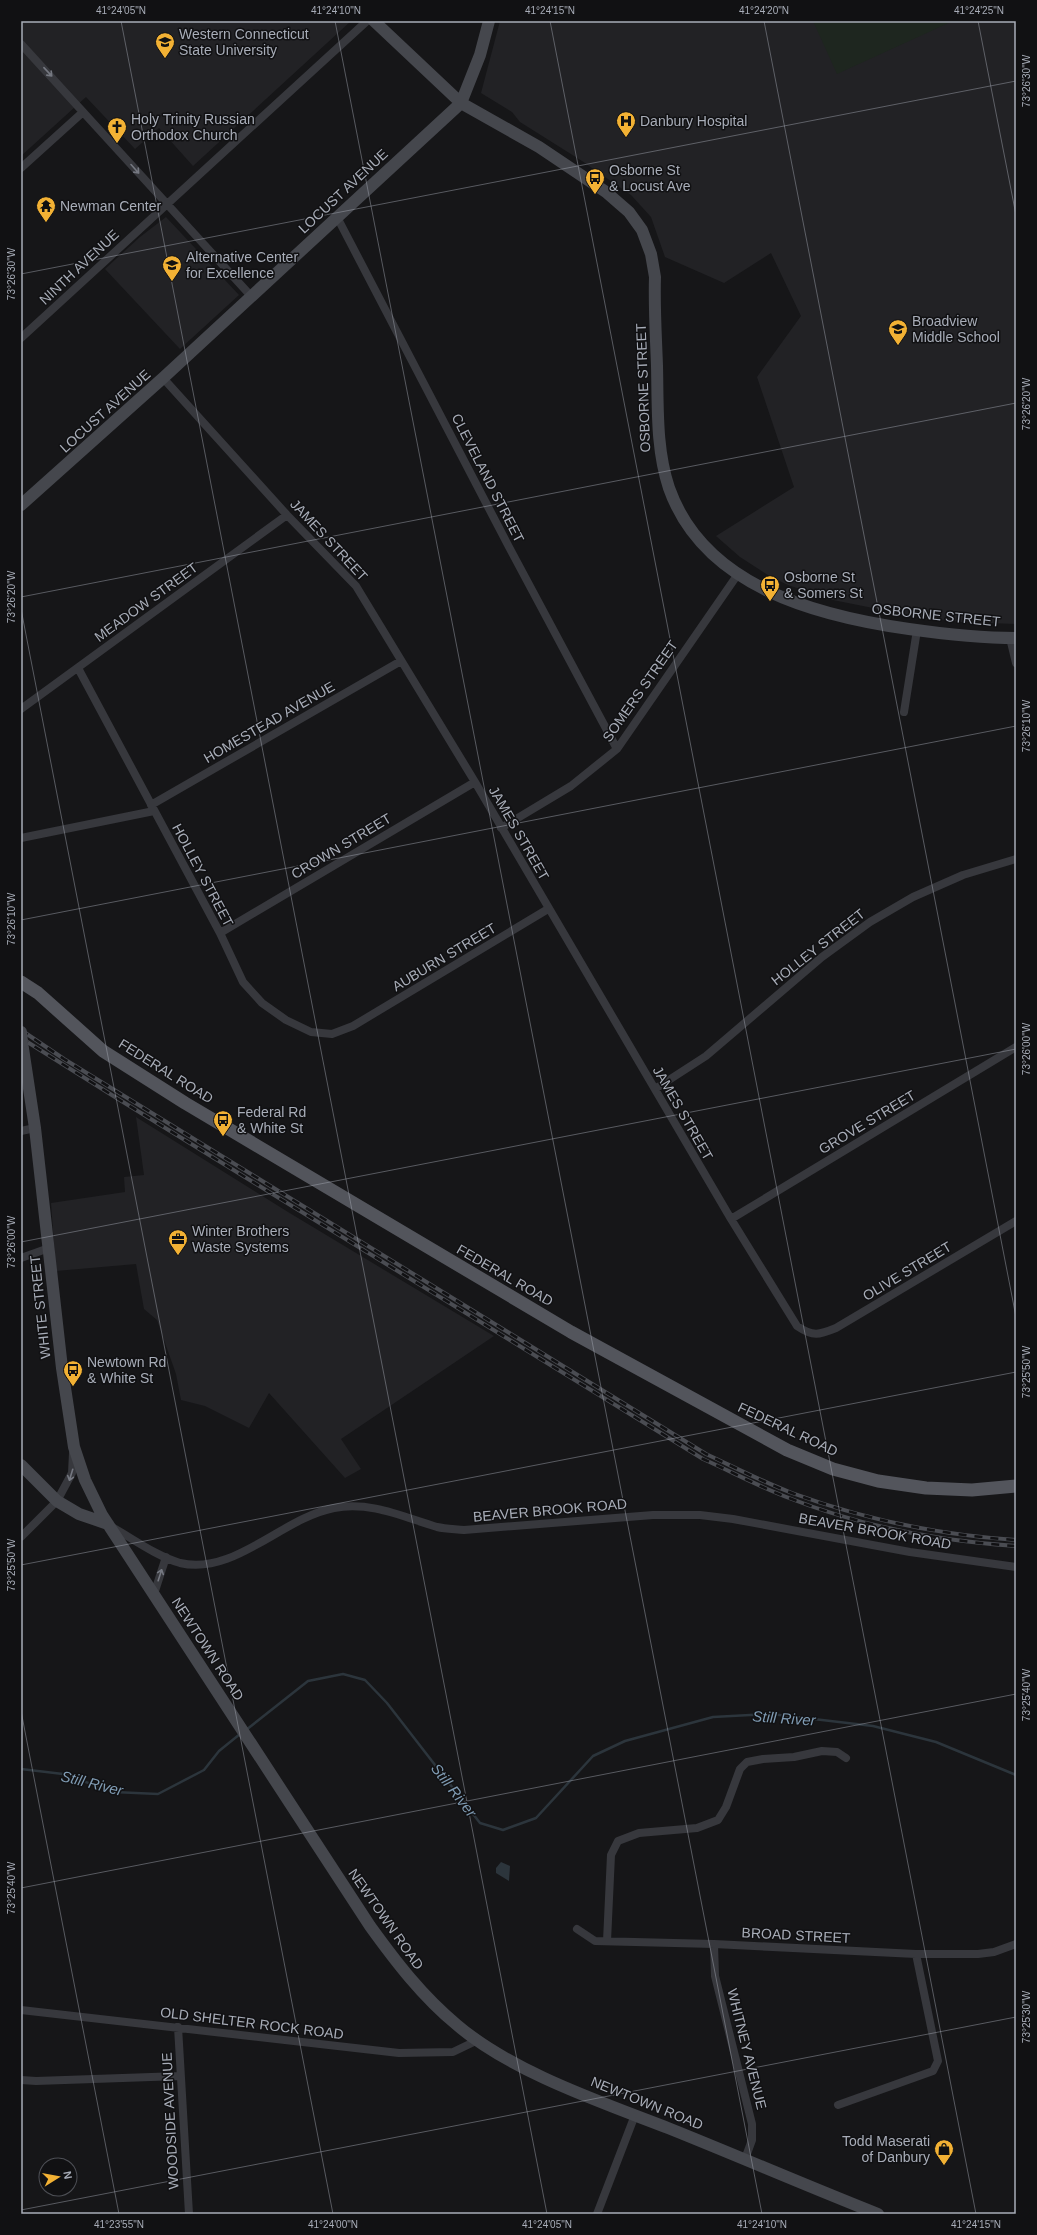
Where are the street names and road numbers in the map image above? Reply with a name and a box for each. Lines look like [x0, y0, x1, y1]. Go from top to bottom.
street label: LOCUST AVENUE [295, 146, 391, 236]
street label: NINTH AVENUE [36, 226, 122, 308]
street label: OSBORNE STREET [633, 323, 653, 453]
street label: LOCUST AVENUE [56, 366, 154, 456]
street label: CLEVELAND STREET [449, 411, 528, 545]
street label: JAMES STREET [287, 496, 371, 584]
street label: MEADOW STREET [91, 559, 201, 645]
street label: OSBORNE STREET [871, 600, 1001, 630]
street label: SOMERS STREET [599, 637, 681, 745]
street label: HOMESTEAD AVENUE [201, 678, 337, 766]
street label: JAMES STREET [486, 783, 553, 883]
street label: CROWN STREET [288, 810, 394, 882]
street label: HOLLEY STREET [169, 821, 237, 930]
street label: HOLLEY STREET [768, 905, 868, 988]
street label: AUBURN STREET [389, 919, 499, 994]
street label: FEDERAL ROAD [116, 1035, 216, 1107]
street label: JAMES STREET [650, 1063, 717, 1163]
street label: GROVE STREET [816, 1087, 919, 1157]
street label: OLIVE STREET [860, 1238, 955, 1304]
street label: FEDERAL ROAD [454, 1241, 556, 1309]
street label: WHITE STREET [27, 1254, 53, 1360]
street label: FEDERAL ROAD [736, 1399, 840, 1459]
street label: BEAVER BROOK ROAD [472, 1495, 628, 1525]
street label: BEAVER BROOK ROAD [798, 1510, 952, 1552]
street label: NEWTOWN ROAD [169, 1595, 247, 1703]
street label: NEWTOWN ROAD [345, 1865, 427, 1973]
street label: BROAD STREET [741, 1924, 851, 1946]
street label: WHITNEY AVENUE [724, 1987, 770, 2111]
street label: OLD SHELTER ROCK ROAD [159, 2004, 345, 2042]
street label: WOODSIDE AVENUE [158, 2052, 182, 2190]
street label: NEWTOWN ROAD [589, 2073, 705, 2133]

